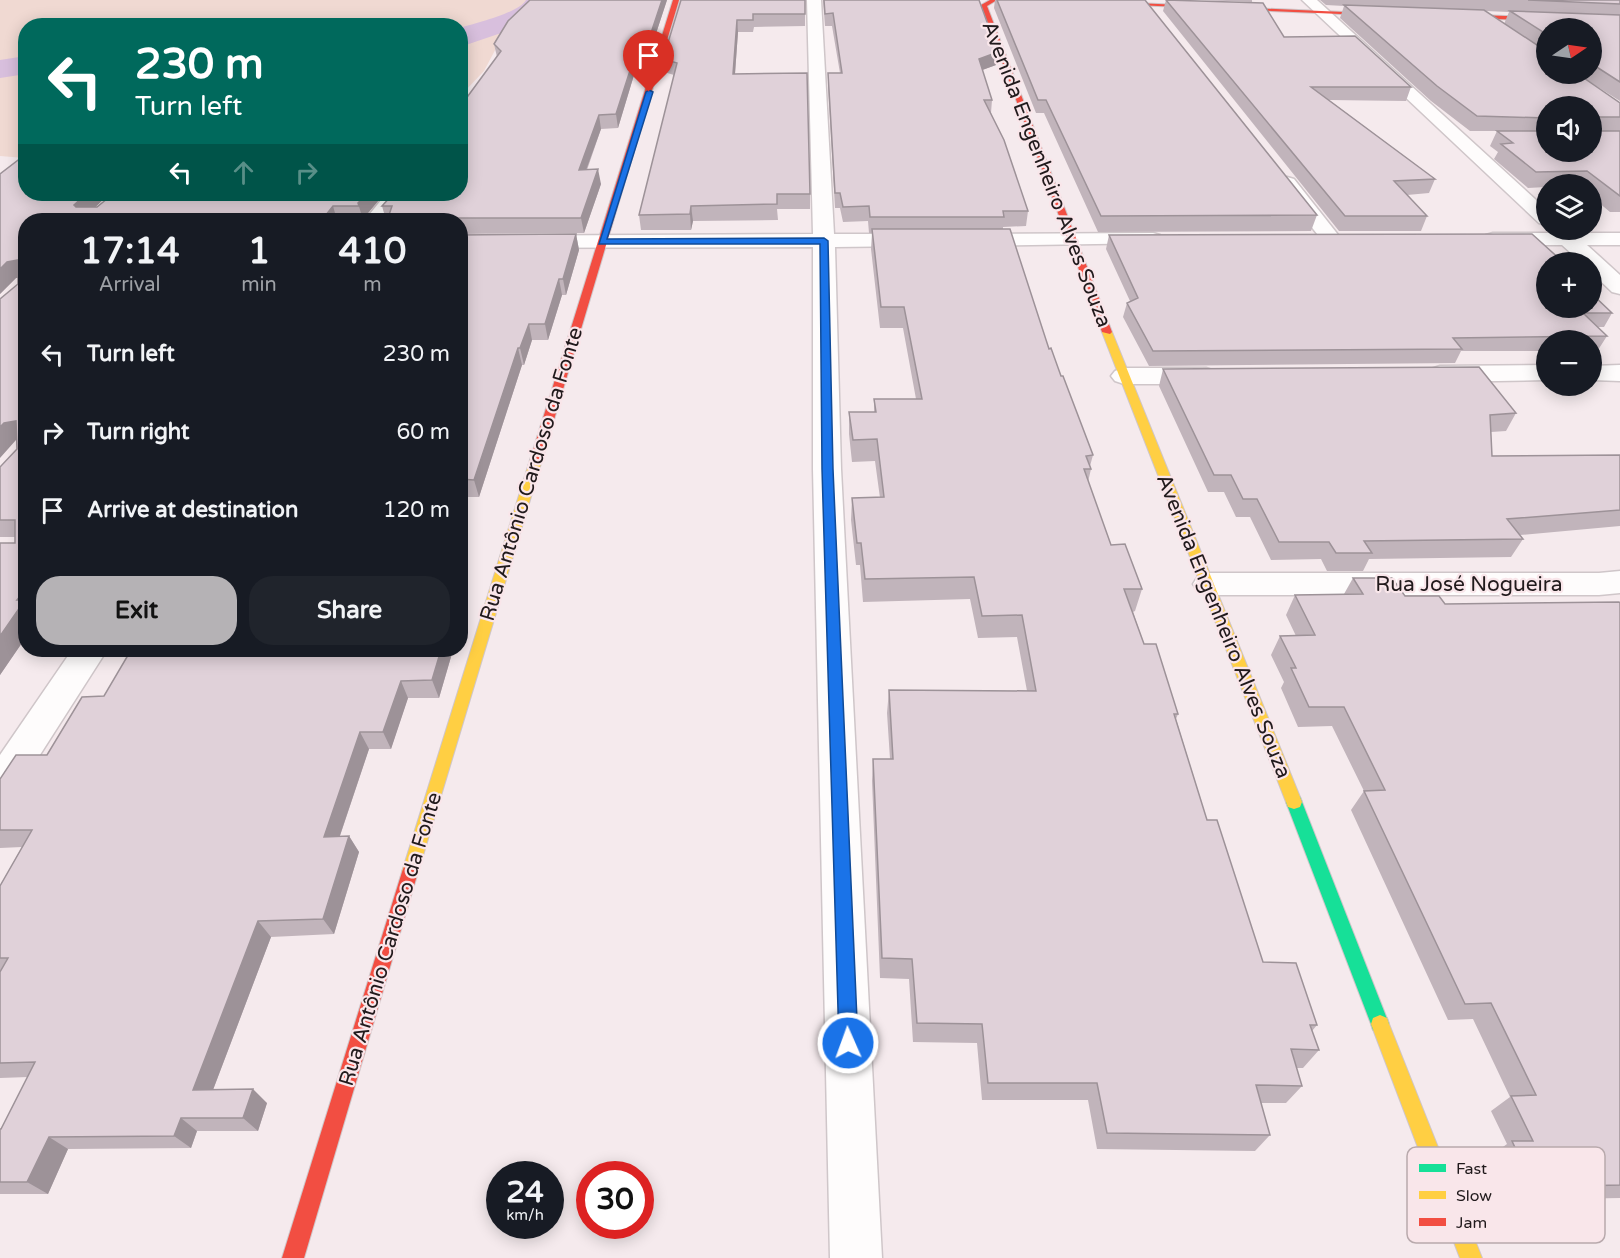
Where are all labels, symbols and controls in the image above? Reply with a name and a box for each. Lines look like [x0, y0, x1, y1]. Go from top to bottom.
street label: Avenida Engenheiro Alves Souza [976, 17, 1117, 331]
north arrow [1536, 18, 1602, 84]
map controls [1536, 18, 1602, 396]
pin [623, 30, 674, 92]
text: 230 m [135, 39, 264, 90]
icon: arrive [632, 39, 665, 72]
icon: left [36, 42, 114, 120]
text: Turn left [135, 90, 242, 123]
button: sound [1536, 96, 1602, 162]
icon: left [164, 156, 197, 189]
icon: ahead [227, 156, 260, 189]
icon: right [290, 156, 323, 189]
button: layers [1536, 174, 1602, 240]
text: 17:14 [80, 230, 180, 273]
text: 1 [248, 230, 270, 273]
text: 410 [338, 230, 406, 273]
button: + [1536, 252, 1602, 318]
text: Arrival [99, 273, 161, 297]
text: min [241, 273, 277, 297]
text: m [363, 273, 382, 297]
street label: Rua Antônio Cardoso da Fonte [475, 324, 588, 624]
button: − [1536, 330, 1602, 396]
icon: left [36, 338, 69, 371]
text: Turn left [87, 341, 175, 367]
text: 230 m [383, 341, 450, 367]
icon: right [36, 416, 69, 449]
text: Turn right [87, 419, 189, 445]
text: 60 m [396, 419, 450, 445]
street label: Avenida Engenheiro Alves Souza [1151, 470, 1296, 782]
icon: arrive [36, 494, 69, 527]
text: Arrive at destination [87, 497, 298, 523]
text: 120 m [383, 497, 450, 523]
street label: Rua José Nogueira [1375, 572, 1563, 597]
button: Exit [36, 576, 237, 645]
button: Share [249, 576, 450, 645]
street label: Rua Antônio Cardoso da Fonte [334, 789, 447, 1089]
position arrow [816, 1011, 880, 1075]
legend [1407, 1147, 1605, 1243]
text: Fast [1456, 1159, 1487, 1179]
speed limit sign: 30 [576, 1161, 654, 1239]
text: 24 [506, 1174, 544, 1211]
text: Slow [1456, 1186, 1492, 1206]
text: km/h [506, 1206, 544, 1224]
text: Jam [1456, 1213, 1487, 1233]

